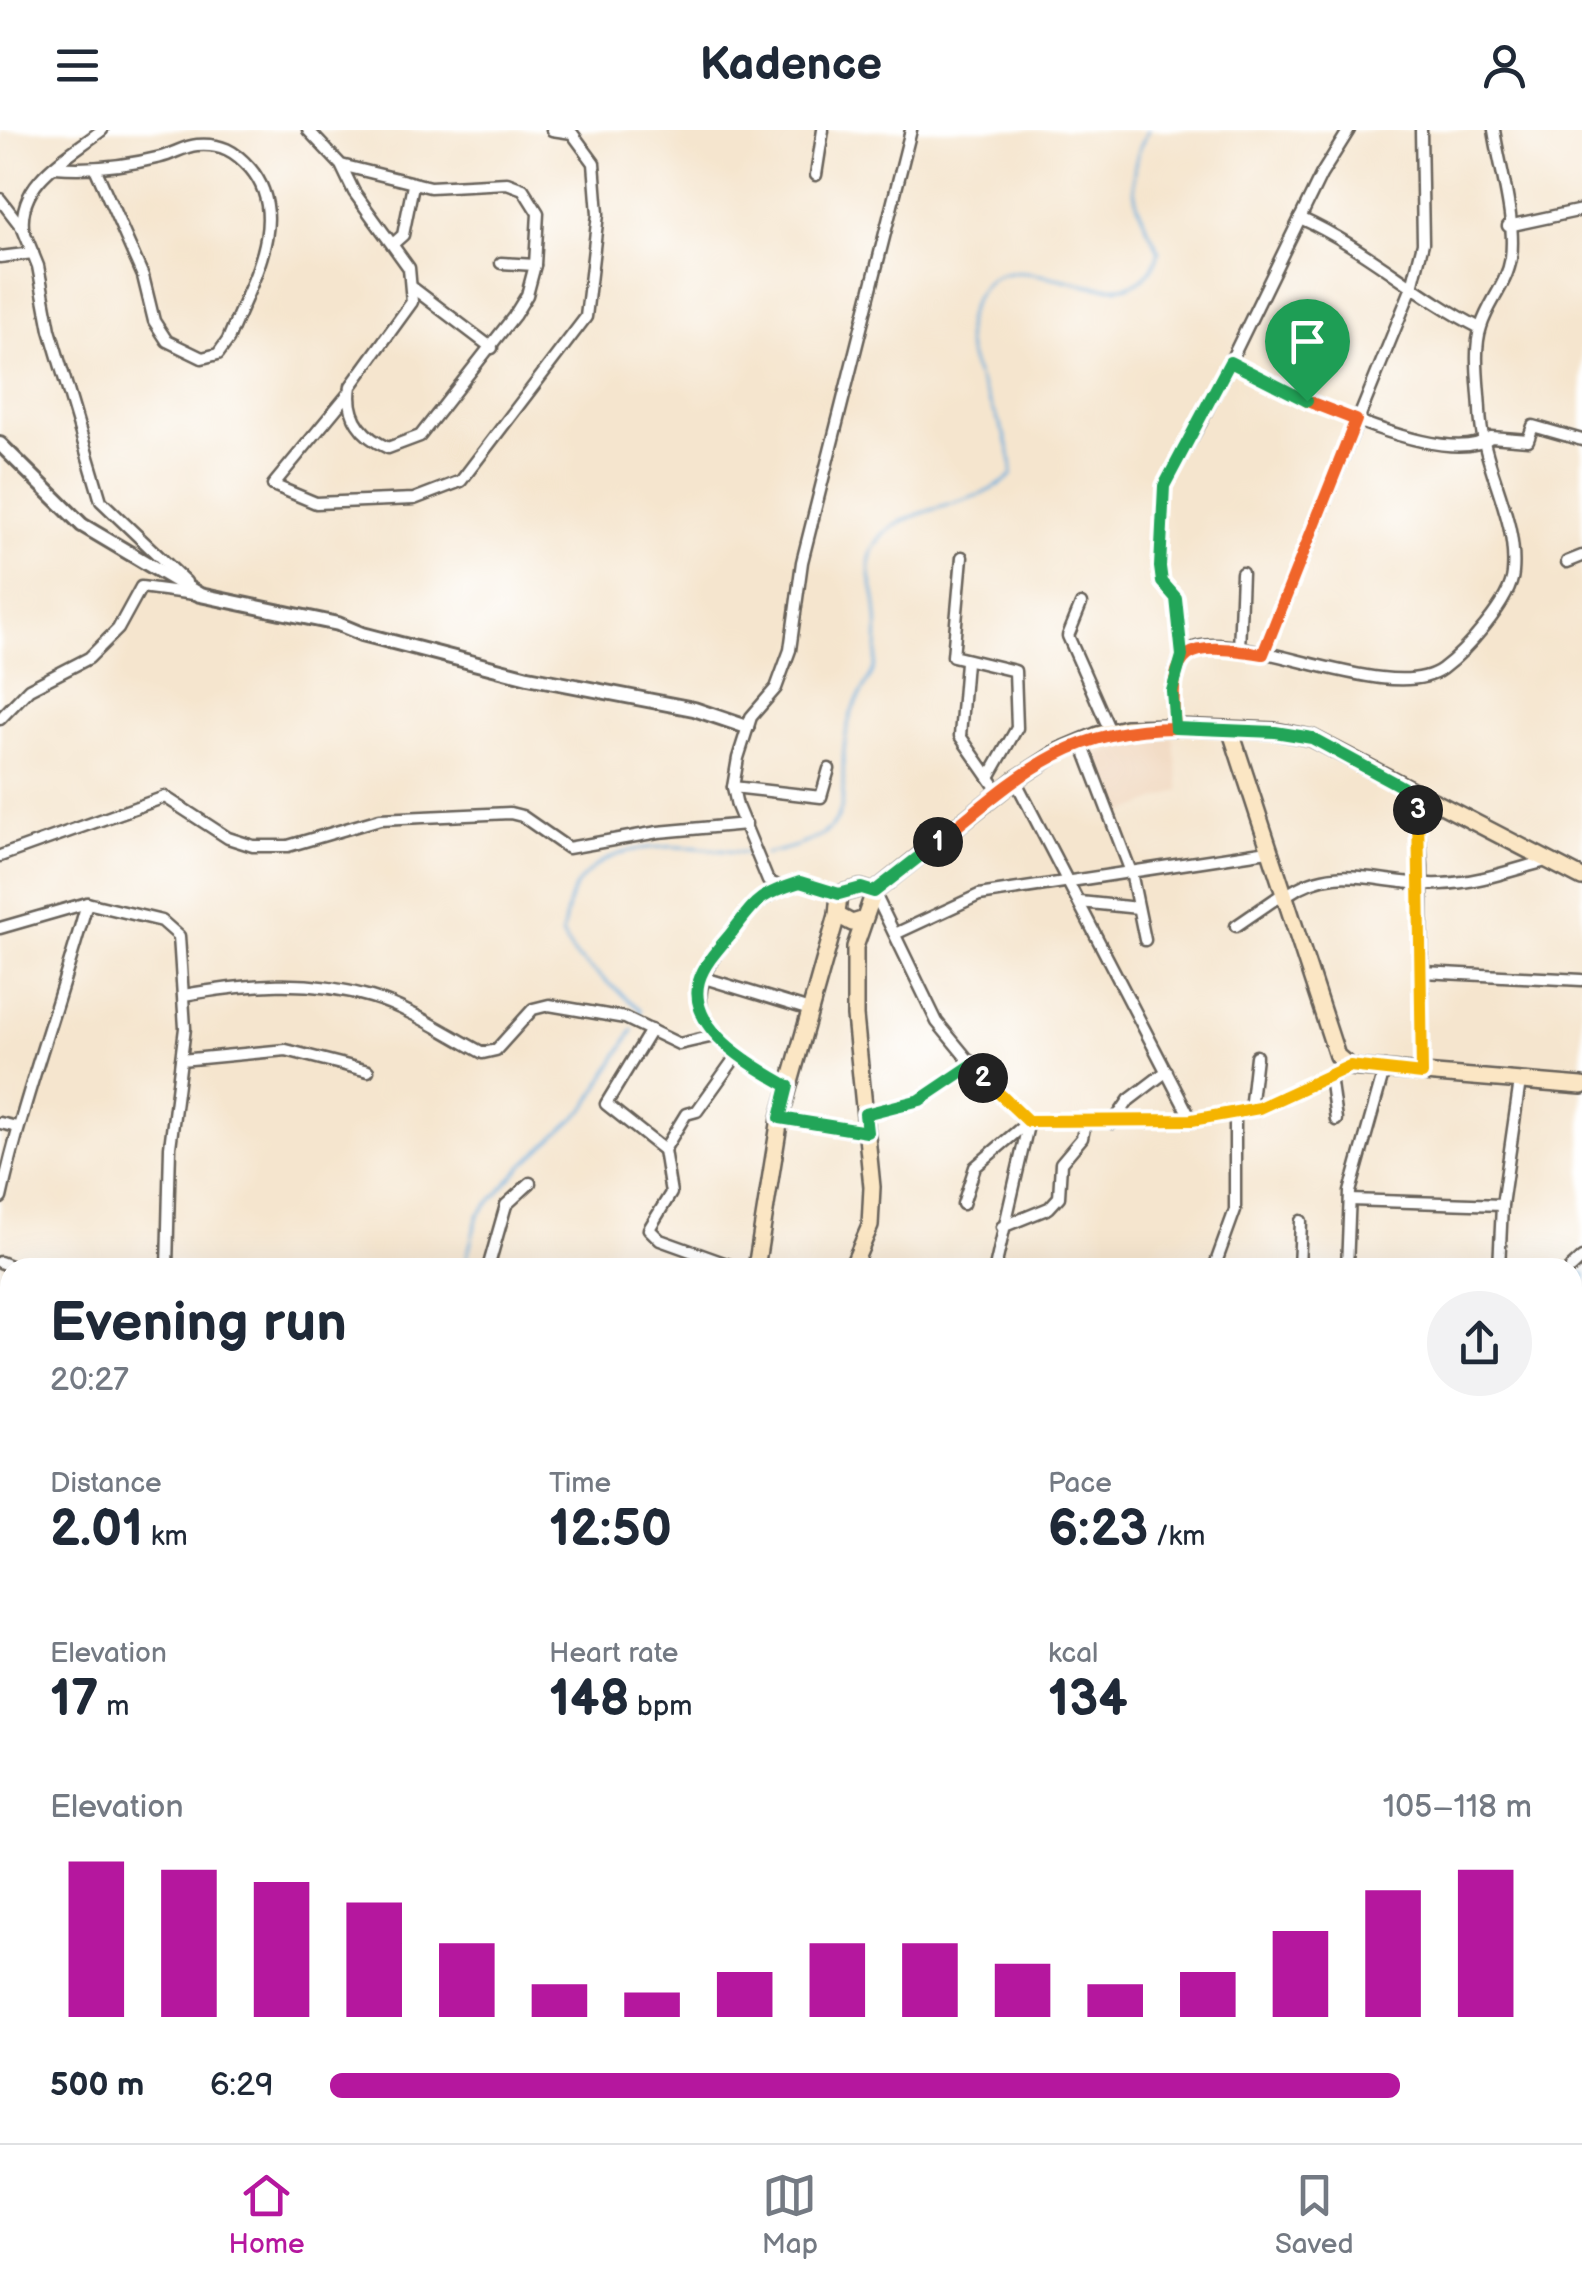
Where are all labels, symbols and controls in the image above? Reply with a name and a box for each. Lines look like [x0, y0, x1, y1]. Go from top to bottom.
icon: menu [50, 38, 105, 93]
text: Kadence [700, 38, 882, 93]
icon: person [1477, 38, 1532, 93]
pin [1265, 299, 1350, 402]
icon: arrive [1280, 314, 1335, 369]
pin: 3 [1393, 785, 1443, 835]
text: 3 [1410, 793, 1426, 826]
pin: 1 [913, 817, 963, 867]
text: 1 [932, 825, 944, 858]
pin: 2 [958, 1053, 1008, 1103]
text: 2 [975, 1061, 991, 1094]
text: Evening run [50, 1290, 347, 1357]
button: share [1427, 1291, 1532, 1396]
text: 20:27 [50, 1361, 129, 1400]
text: Distance [50, 1467, 162, 1500]
text: Time [549, 1467, 611, 1500]
text: Pace [1048, 1467, 1112, 1500]
text: 2.01 [50, 1500, 143, 1560]
text: 12:50 [549, 1500, 672, 1560]
text: 6:23 [1048, 1500, 1148, 1560]
text: km [143, 1520, 188, 1553]
text: /km [1148, 1520, 1205, 1553]
text: Elevation [50, 1637, 167, 1670]
text: Heart rate [549, 1637, 678, 1670]
text: kcal [1048, 1637, 1098, 1670]
text: 17 [50, 1670, 99, 1730]
text: 148 [549, 1670, 630, 1730]
text: 134 [1048, 1670, 1128, 1730]
text: m [99, 1690, 129, 1723]
text: bpm [630, 1690, 692, 1723]
text: Elevation [50, 1788, 183, 1827]
text: 105–118 m [1383, 1788, 1532, 1827]
text: 500 m [50, 2066, 144, 2105]
text: 6:29 [210, 2066, 273, 2105]
tab: Home [229, 2168, 305, 2261]
tab: Map [762, 2168, 818, 2261]
tab: Saved [1275, 2168, 1353, 2261]

